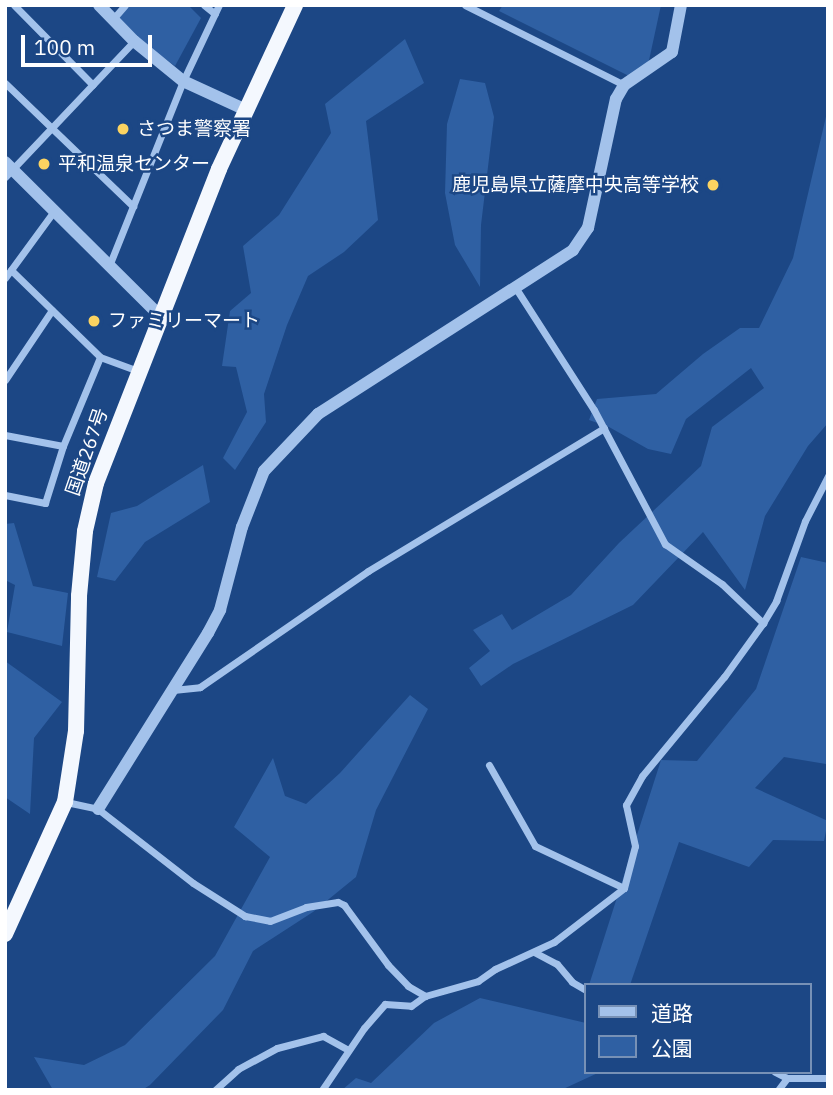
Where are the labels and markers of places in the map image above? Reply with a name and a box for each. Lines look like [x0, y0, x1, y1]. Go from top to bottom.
place label: さつま警察署 [137, 118, 251, 140]
marker: さつま警察署 [115, 121, 131, 137]
place label: 平和温泉センター [58, 153, 210, 175]
marker: 平和温泉センター [36, 156, 52, 172]
place label: 鹿児島県立薩摩中央高等学校 [452, 174, 699, 196]
marker: 鹿児島県立薩摩中央高等学校 [705, 177, 721, 193]
place label: ファミリーマート [108, 310, 260, 332]
marker: ファミリーマート [86, 313, 102, 329]

